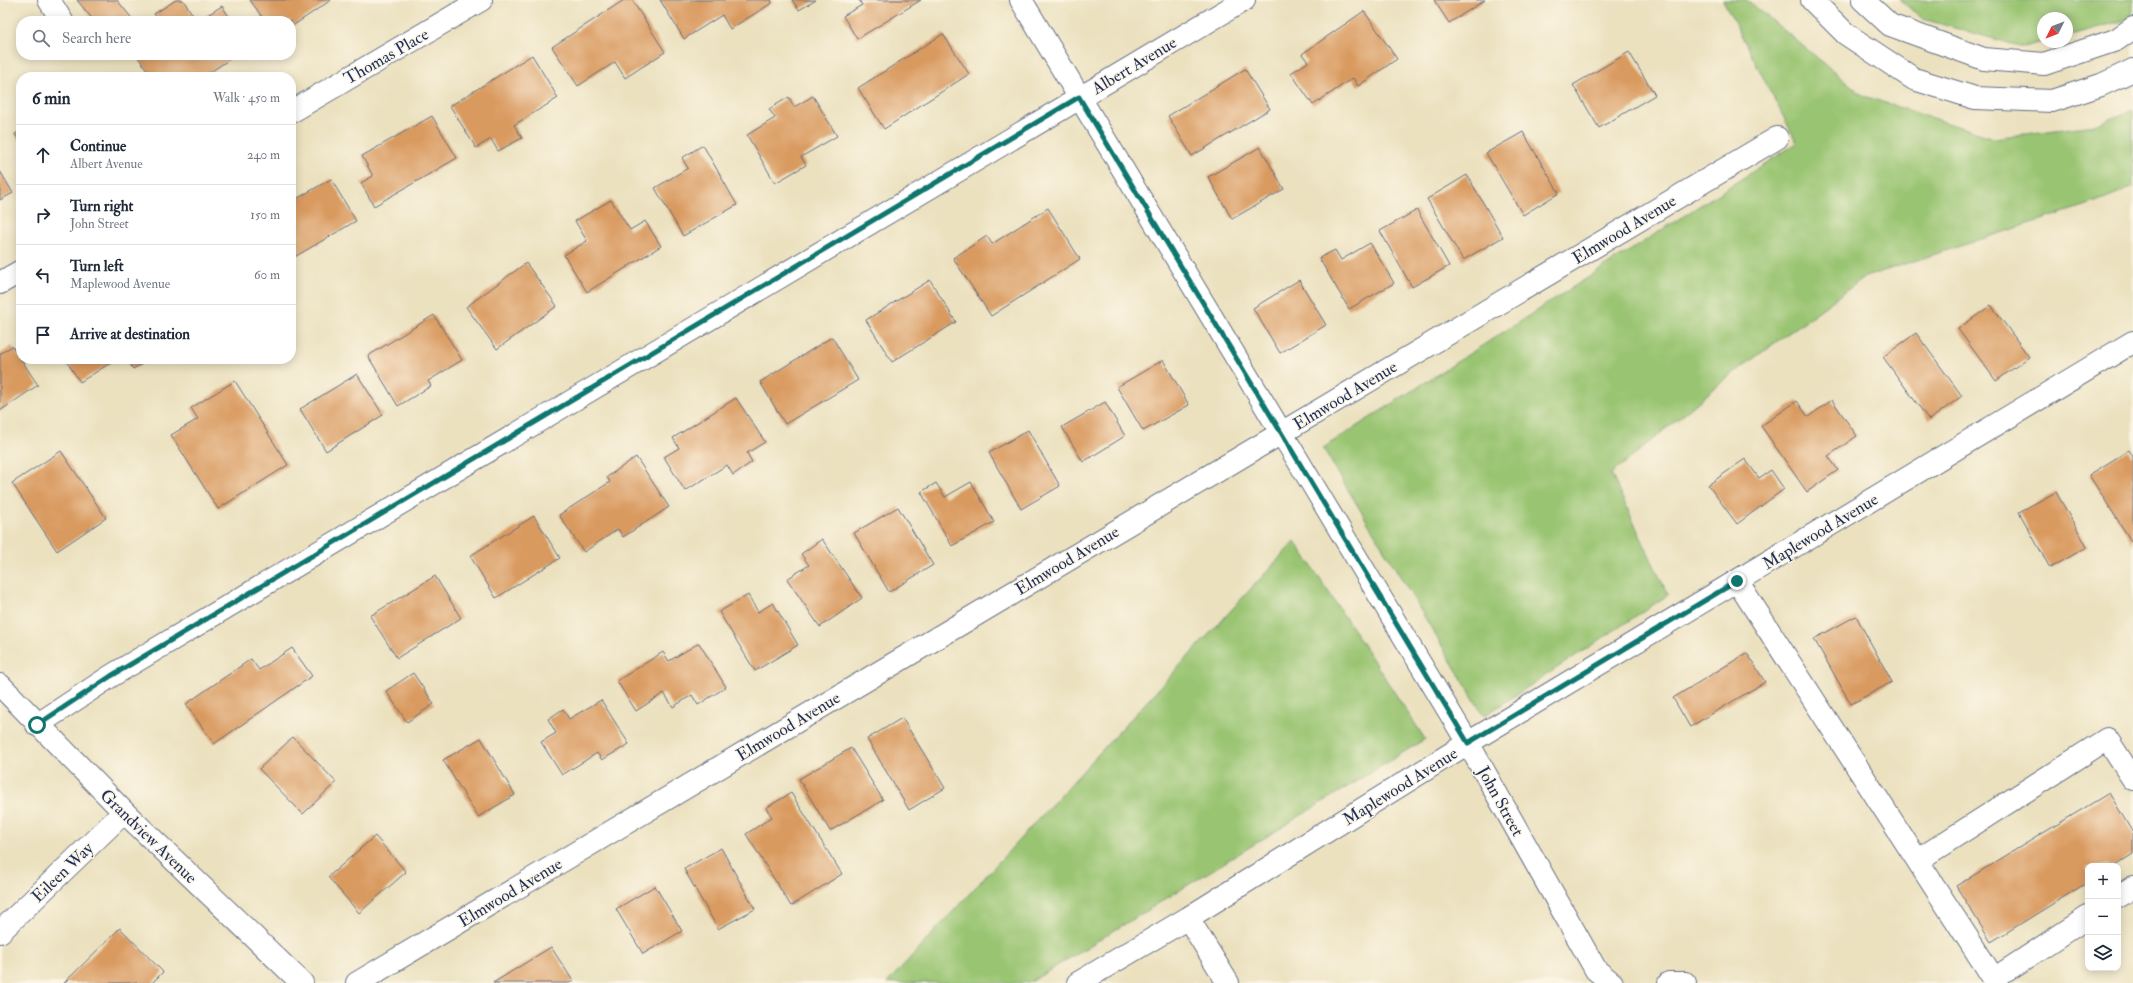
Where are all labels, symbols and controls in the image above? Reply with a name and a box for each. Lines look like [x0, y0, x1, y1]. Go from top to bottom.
north arrow [2037, 12, 2073, 48]
search box [16, 16, 296, 60]
street label: Thomas Place [340, 24, 432, 89]
icon: search [30, 27, 52, 49]
text: Search here [62, 29, 131, 48]
street label: Albert Avenue [1087, 32, 1180, 99]
text: 6 min [32, 88, 71, 109]
text: Walk · 450 m [213, 90, 280, 106]
text: Continue [70, 137, 126, 156]
icon: ahead [32, 144, 54, 166]
text: 240 m [247, 147, 280, 163]
text: Albert Avenue [70, 156, 143, 172]
street label: Elmwood Avenue [1569, 190, 1680, 269]
text: Turn right [70, 197, 133, 216]
icon: right [32, 204, 54, 226]
text: 150 m [250, 207, 280, 223]
text: John Street [70, 216, 129, 232]
text: Turn left [70, 257, 124, 276]
icon: left [32, 264, 54, 286]
text: 60 m [254, 267, 280, 283]
text: Maplewood Avenue [70, 276, 170, 292]
icon: arrive [32, 324, 54, 346]
text: Arrive at destination [70, 325, 190, 344]
street label: Elmwood Avenue [1290, 356, 1401, 435]
street label: Maplewood Avenue [1759, 489, 1882, 575]
street label: Elmwood Avenue [1012, 521, 1123, 600]
route end [1728, 572, 1746, 590]
street label: Elmwood Avenue [733, 687, 844, 766]
route start [28, 716, 46, 734]
street label: Maplewood Avenue [1339, 743, 1462, 831]
street label: John Street [1471, 762, 1529, 841]
street label: Grandview Avenue [96, 785, 202, 888]
street label: Eileen Way [27, 837, 99, 908]
street label: Elmwood Avenue [455, 853, 566, 932]
map controls [2085, 863, 2121, 971]
button: + [2085, 863, 2121, 899]
button: − [2085, 899, 2121, 935]
button: layers [2085, 935, 2121, 971]

